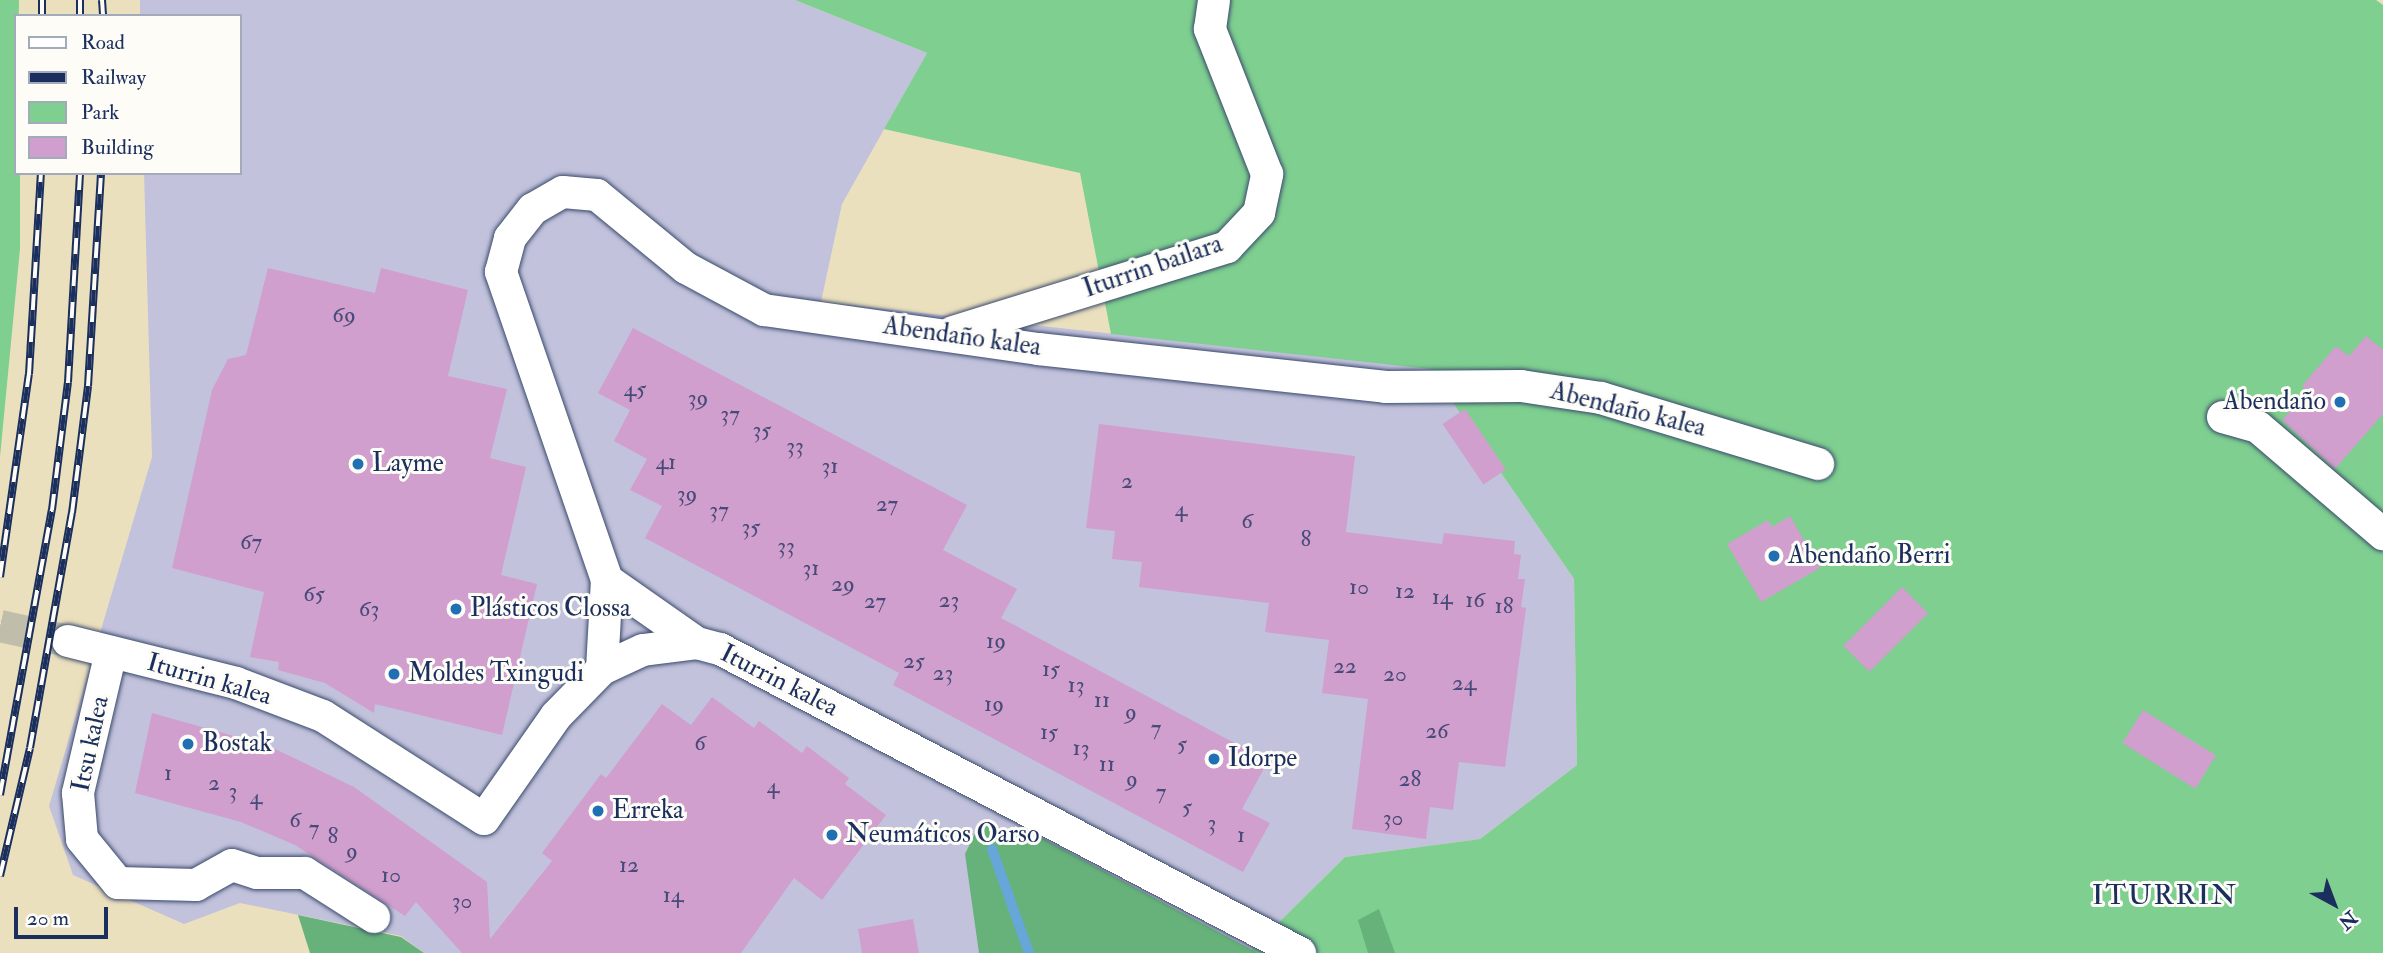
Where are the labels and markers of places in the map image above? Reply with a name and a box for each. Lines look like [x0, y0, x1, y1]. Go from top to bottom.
place label: Abendaño [2223, 386, 2326, 418]
marker: Abendaño [2332, 394, 2348, 410]
place label: Layme [372, 448, 444, 480]
marker: Layme [350, 456, 366, 472]
place label: Abendaño Berri [1788, 540, 1950, 572]
marker: Abendaño Berri [1766, 548, 1782, 564]
place label: Plásticos Clossa [470, 593, 631, 625]
marker: Plásticos Clossa [448, 601, 464, 617]
place label: Moldes Txingudi [408, 658, 584, 690]
marker: Moldes Txingudi [386, 666, 402, 682]
place label: Bostak [202, 728, 272, 760]
marker: Bostak [180, 736, 196, 752]
place label: Idorpe [1228, 743, 1297, 775]
marker: Idorpe [1206, 751, 1222, 767]
place label: Erreka [612, 795, 684, 827]
marker: Erreka [590, 803, 606, 819]
place label: Neumáticos Oarso [846, 819, 1039, 851]
marker: Neumáticos Oarso [824, 827, 840, 843]

